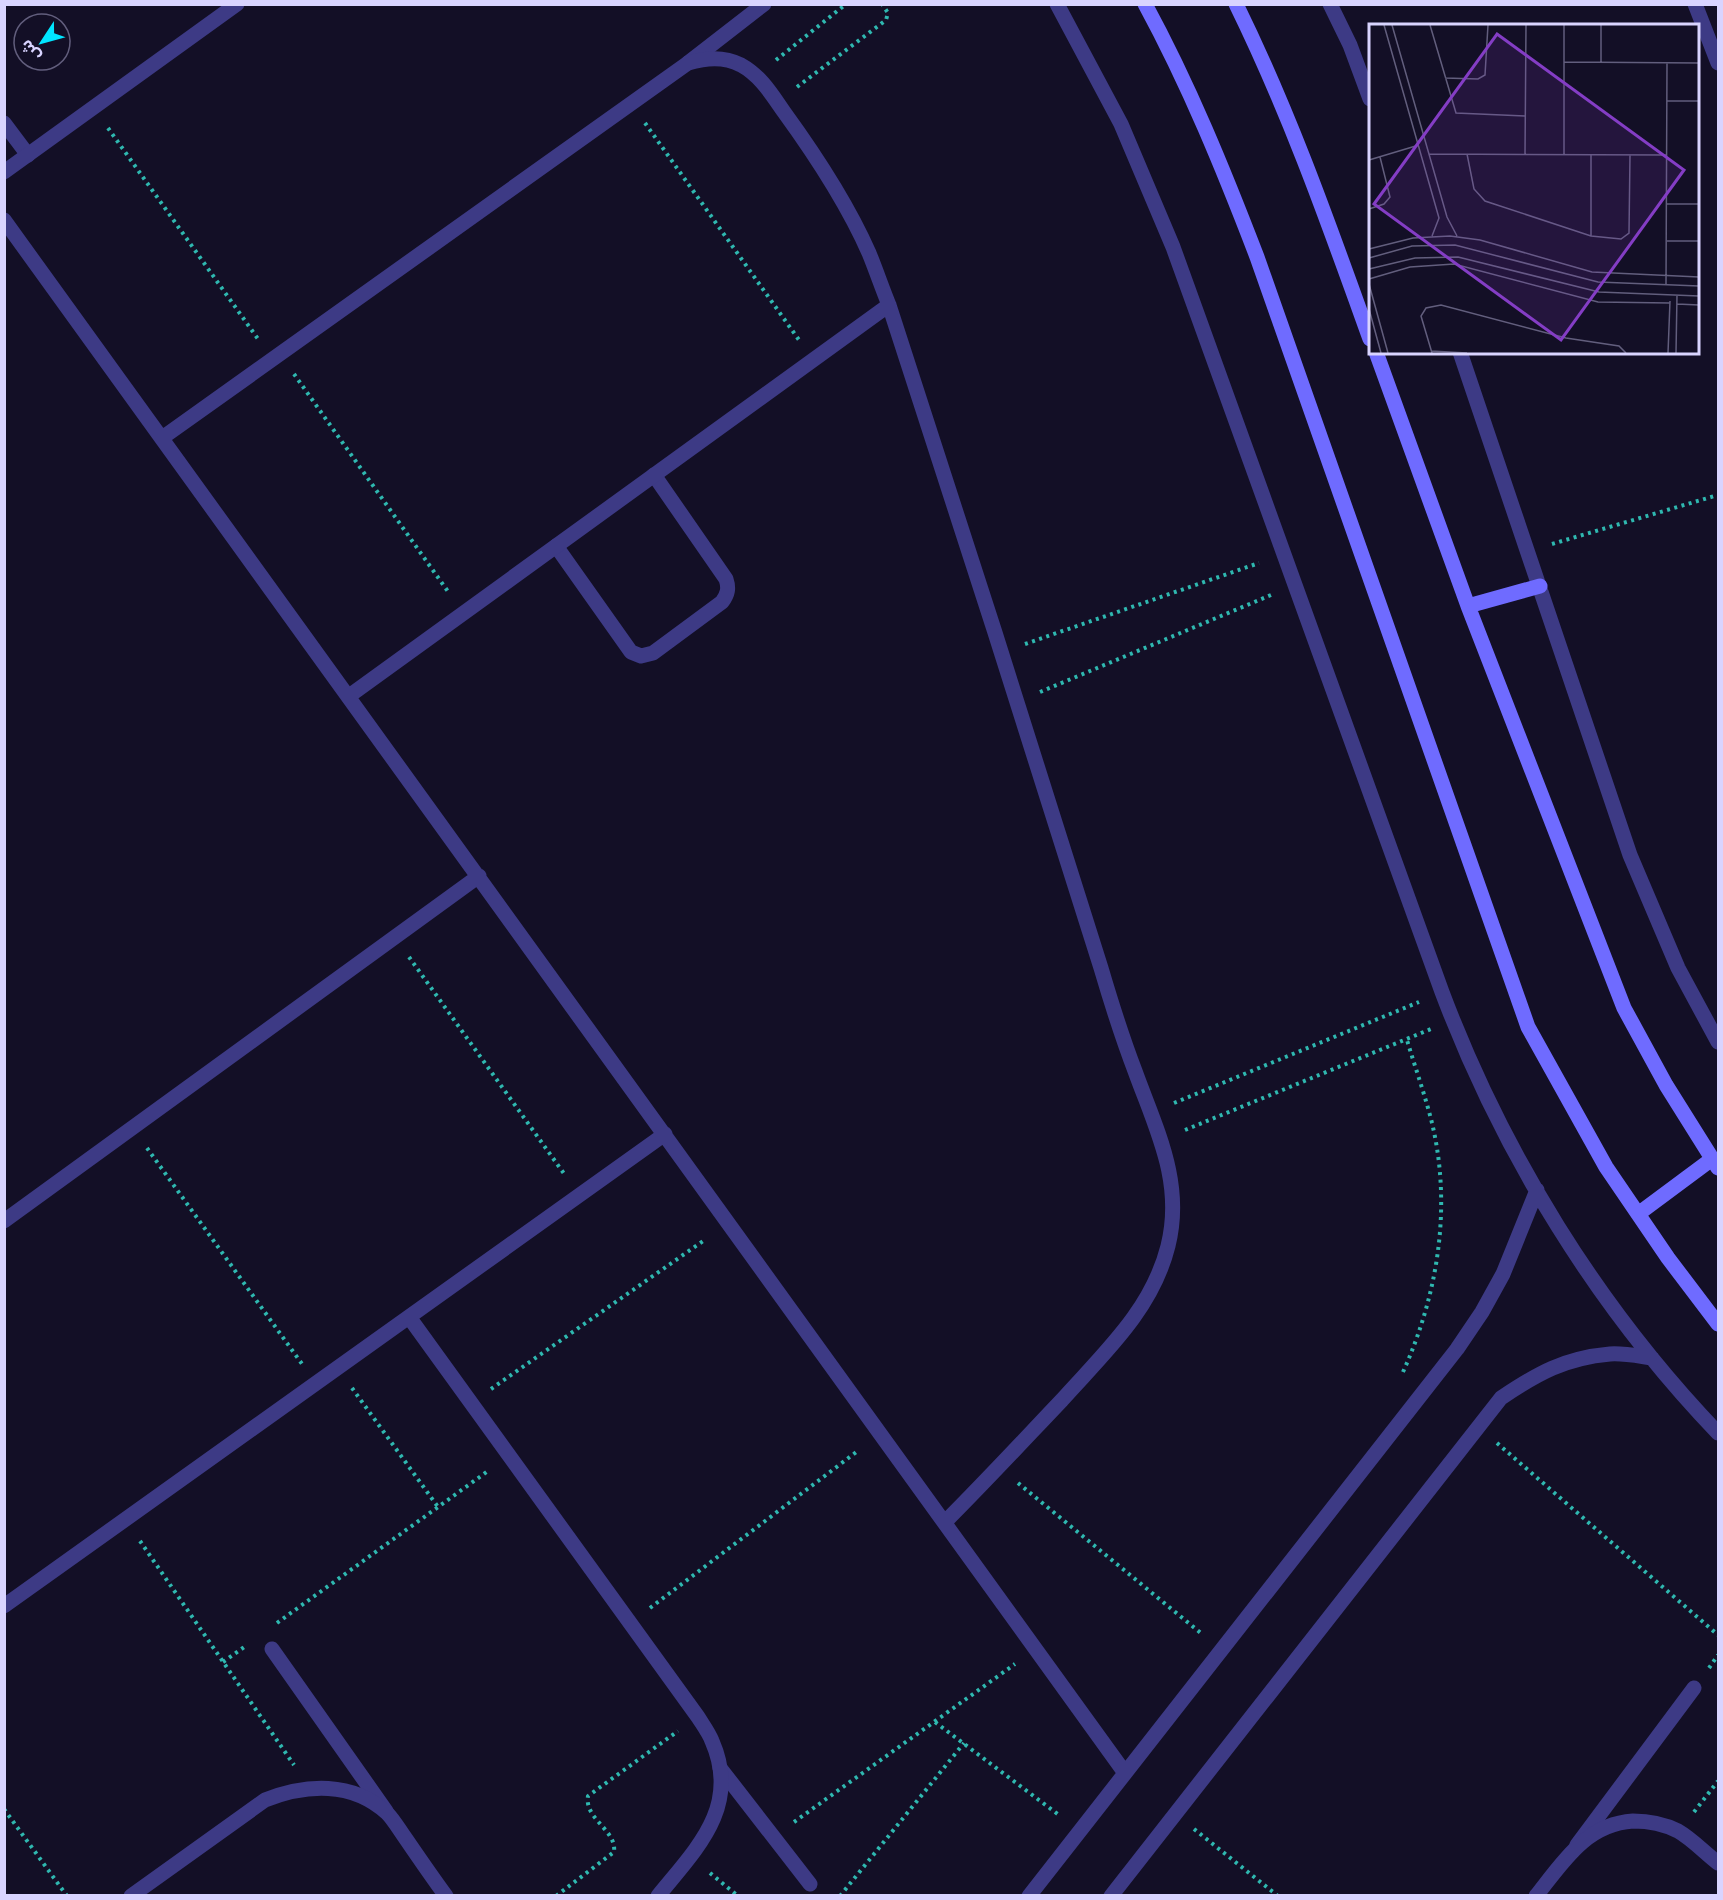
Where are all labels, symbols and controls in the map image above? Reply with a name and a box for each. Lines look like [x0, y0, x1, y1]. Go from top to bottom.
north arrow [12, 12, 72, 72]
inset map [1369, 24, 1699, 354]
text: ش [14, 35, 46, 67]

